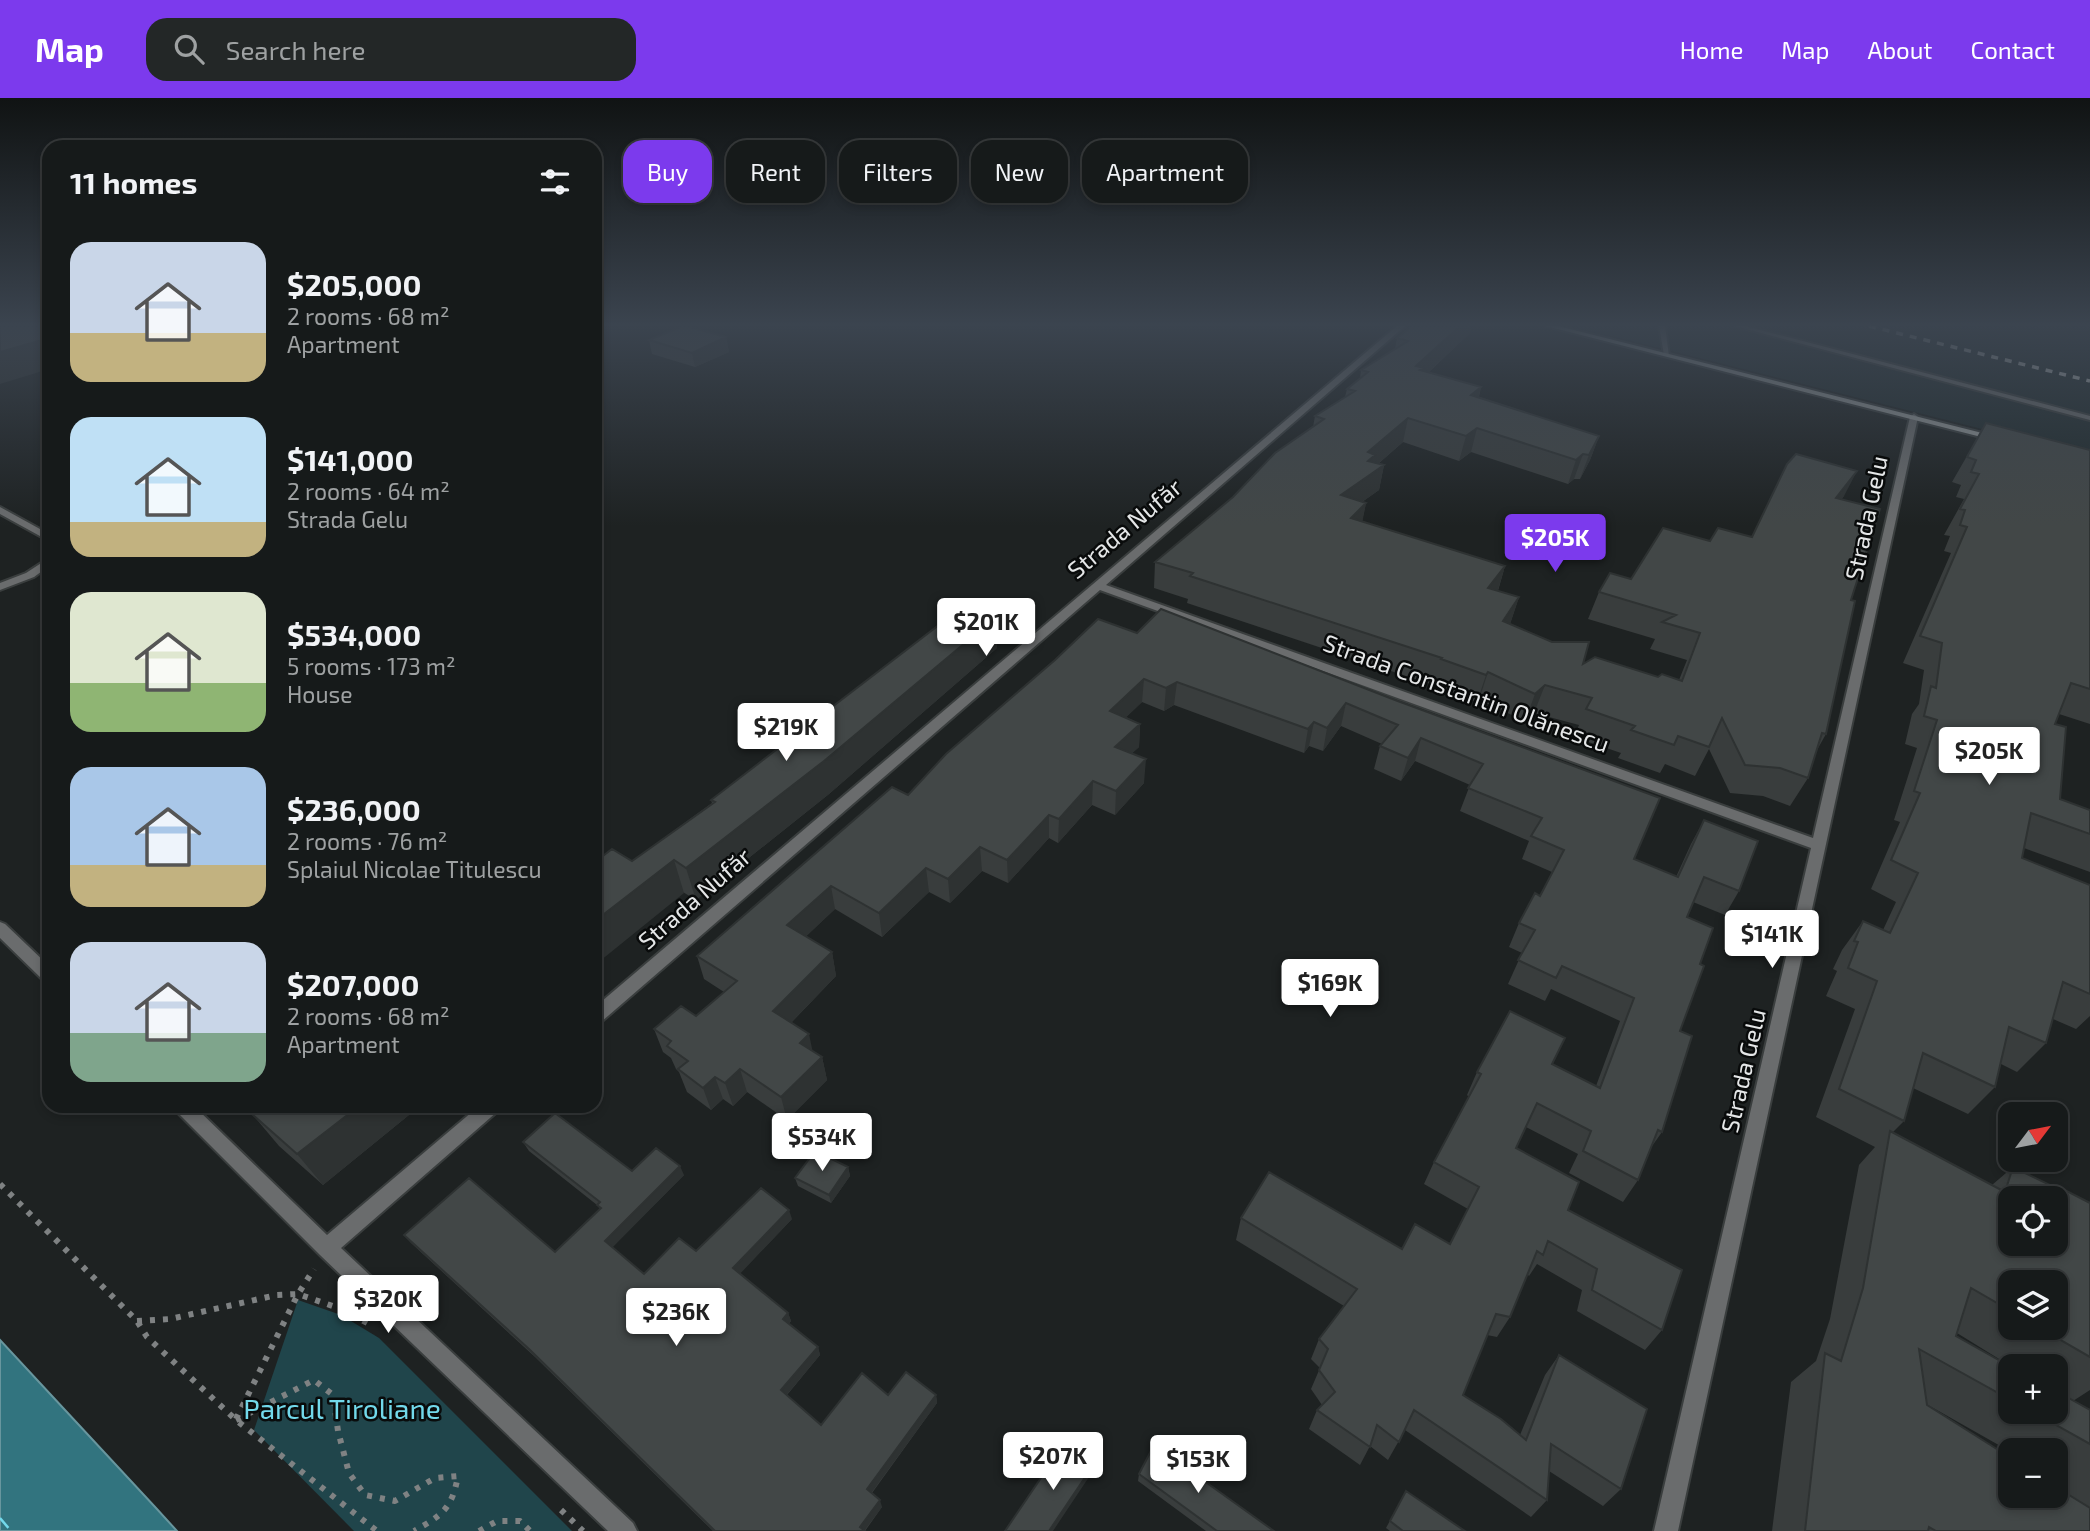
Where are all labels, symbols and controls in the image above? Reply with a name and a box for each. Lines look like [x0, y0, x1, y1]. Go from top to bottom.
search box [146, 18, 636, 81]
text: Map [35, 29, 104, 69]
icon: search [170, 30, 208, 68]
text: Search here [226, 34, 365, 65]
text: Home [1680, 35, 1743, 64]
text: Map [1781, 35, 1829, 64]
text: About [1867, 35, 1933, 64]
text: Contact [1971, 35, 2055, 64]
chip: Buy [623, 140, 712, 203]
chip: Rent [726, 140, 825, 203]
chip: Filters [839, 140, 957, 203]
chip: New [971, 140, 1068, 203]
chip: Apartment [1082, 140, 1248, 203]
icon: filters [536, 163, 574, 201]
text: 11 homes [70, 164, 197, 200]
text: $205,000 [287, 266, 421, 302]
icon: home [126, 270, 210, 354]
text: 2 rooms · 68 m² [287, 302, 450, 330]
text: Apartment [287, 330, 400, 358]
text: $141,000 [287, 441, 413, 477]
icon: home [126, 445, 210, 529]
street label: Strada Gelu [1838, 453, 1893, 582]
street label: Strada Nufăr [1061, 471, 1187, 584]
text: 2 rooms · 64 m² [287, 477, 450, 505]
text: Strada Gelu [287, 505, 408, 533]
pin: $205K [1506, 514, 1604, 574]
text: $205K [1521, 523, 1589, 551]
pin: $201K [937, 598, 1035, 658]
text: $201K [953, 607, 1019, 635]
text: $534,000 [287, 616, 421, 652]
icon: home [126, 620, 210, 704]
street label: Strada Constantin Olănescu [1319, 627, 1614, 758]
text: 5 rooms · 173 m² [287, 652, 456, 680]
text: House [287, 680, 353, 708]
pin: $219K [737, 704, 835, 763]
text: $219K [754, 712, 818, 740]
pin: $205K [1940, 728, 2038, 787]
text: $205K [1955, 736, 2023, 764]
text: $236,000 [287, 791, 421, 827]
icon: home [126, 795, 210, 879]
text: 2 rooms · 76 m² [287, 827, 447, 855]
street label: Strada Nufăr [632, 841, 757, 955]
text: Splaiul Nicolae Titulescu [287, 855, 542, 883]
pin: $141K [1723, 910, 1821, 970]
text: $141K [1741, 919, 1803, 947]
pin: $169K [1281, 960, 1379, 1019]
text: $207,000 [287, 966, 419, 1002]
text: $169K [1298, 968, 1363, 996]
icon: home [126, 970, 210, 1054]
text: 2 rooms · 68 m² [287, 1002, 450, 1030]
street label: Strada Gelu [1714, 1006, 1771, 1135]
text: Apartment [287, 1030, 400, 1058]
north arrow [1998, 1102, 2068, 1172]
map controls [1998, 1102, 2068, 1508]
pin: $534K [773, 1114, 871, 1173]
text: $534K [788, 1122, 856, 1150]
button: locate [1998, 1186, 2068, 1256]
button: layers [1998, 1270, 2068, 1340]
pin: $320K [339, 1276, 437, 1335]
text: $320K [354, 1284, 422, 1312]
pin: $236K [627, 1288, 725, 1348]
text: $236K [642, 1297, 710, 1325]
button: + [1998, 1354, 2068, 1424]
park label: Parcul Tiroliane [243, 1391, 441, 1425]
pin: $207K [1004, 1432, 1102, 1492]
pin: $153K [1149, 1436, 1247, 1495]
button: − [1998, 1438, 2068, 1508]
text: $207K [1019, 1441, 1087, 1469]
text: $153K [1166, 1444, 1230, 1472]

